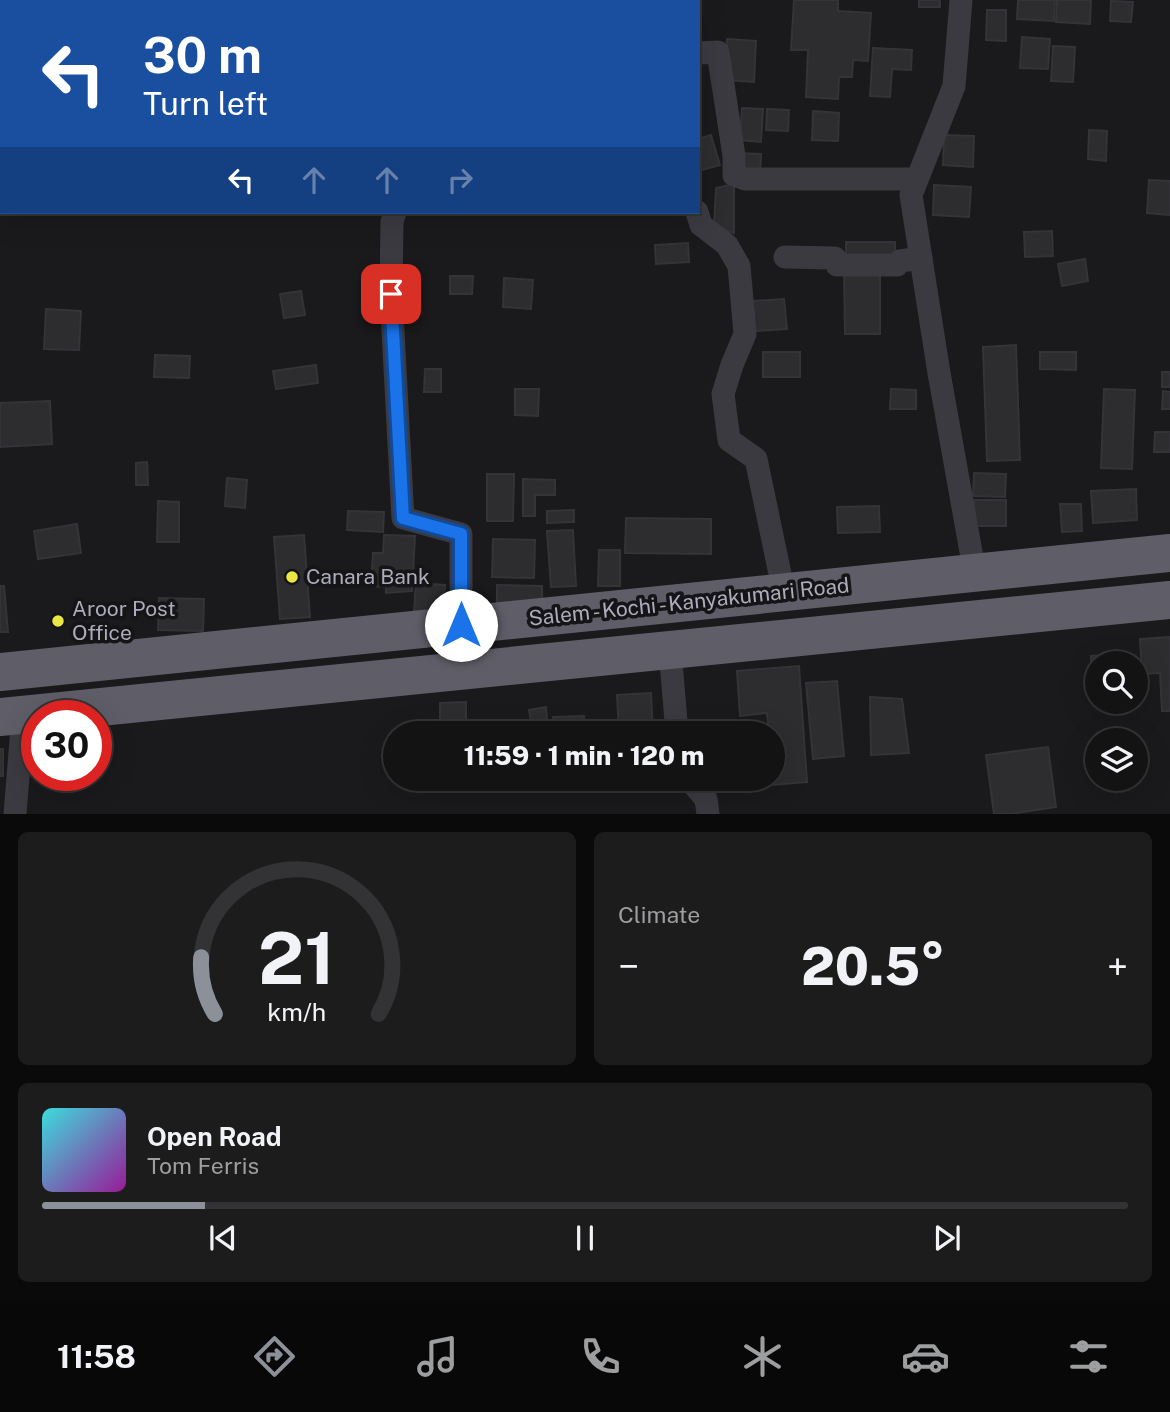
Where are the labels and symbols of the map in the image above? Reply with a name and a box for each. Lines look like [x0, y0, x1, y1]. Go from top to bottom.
pin [361, 264, 421, 324]
place label: Canara Bank [306, 564, 430, 589]
marker: Canara Bank [284, 569, 300, 585]
street label: Salem - Kochi - Kanyakumari Road [527, 572, 851, 631]
position arrow [424, 588, 498, 662]
place label: Aroor Post Office [72, 596, 176, 645]
marker: Aroor Post Office [50, 613, 66, 629]
speed limit sign: 30 [21, 700, 112, 791]

